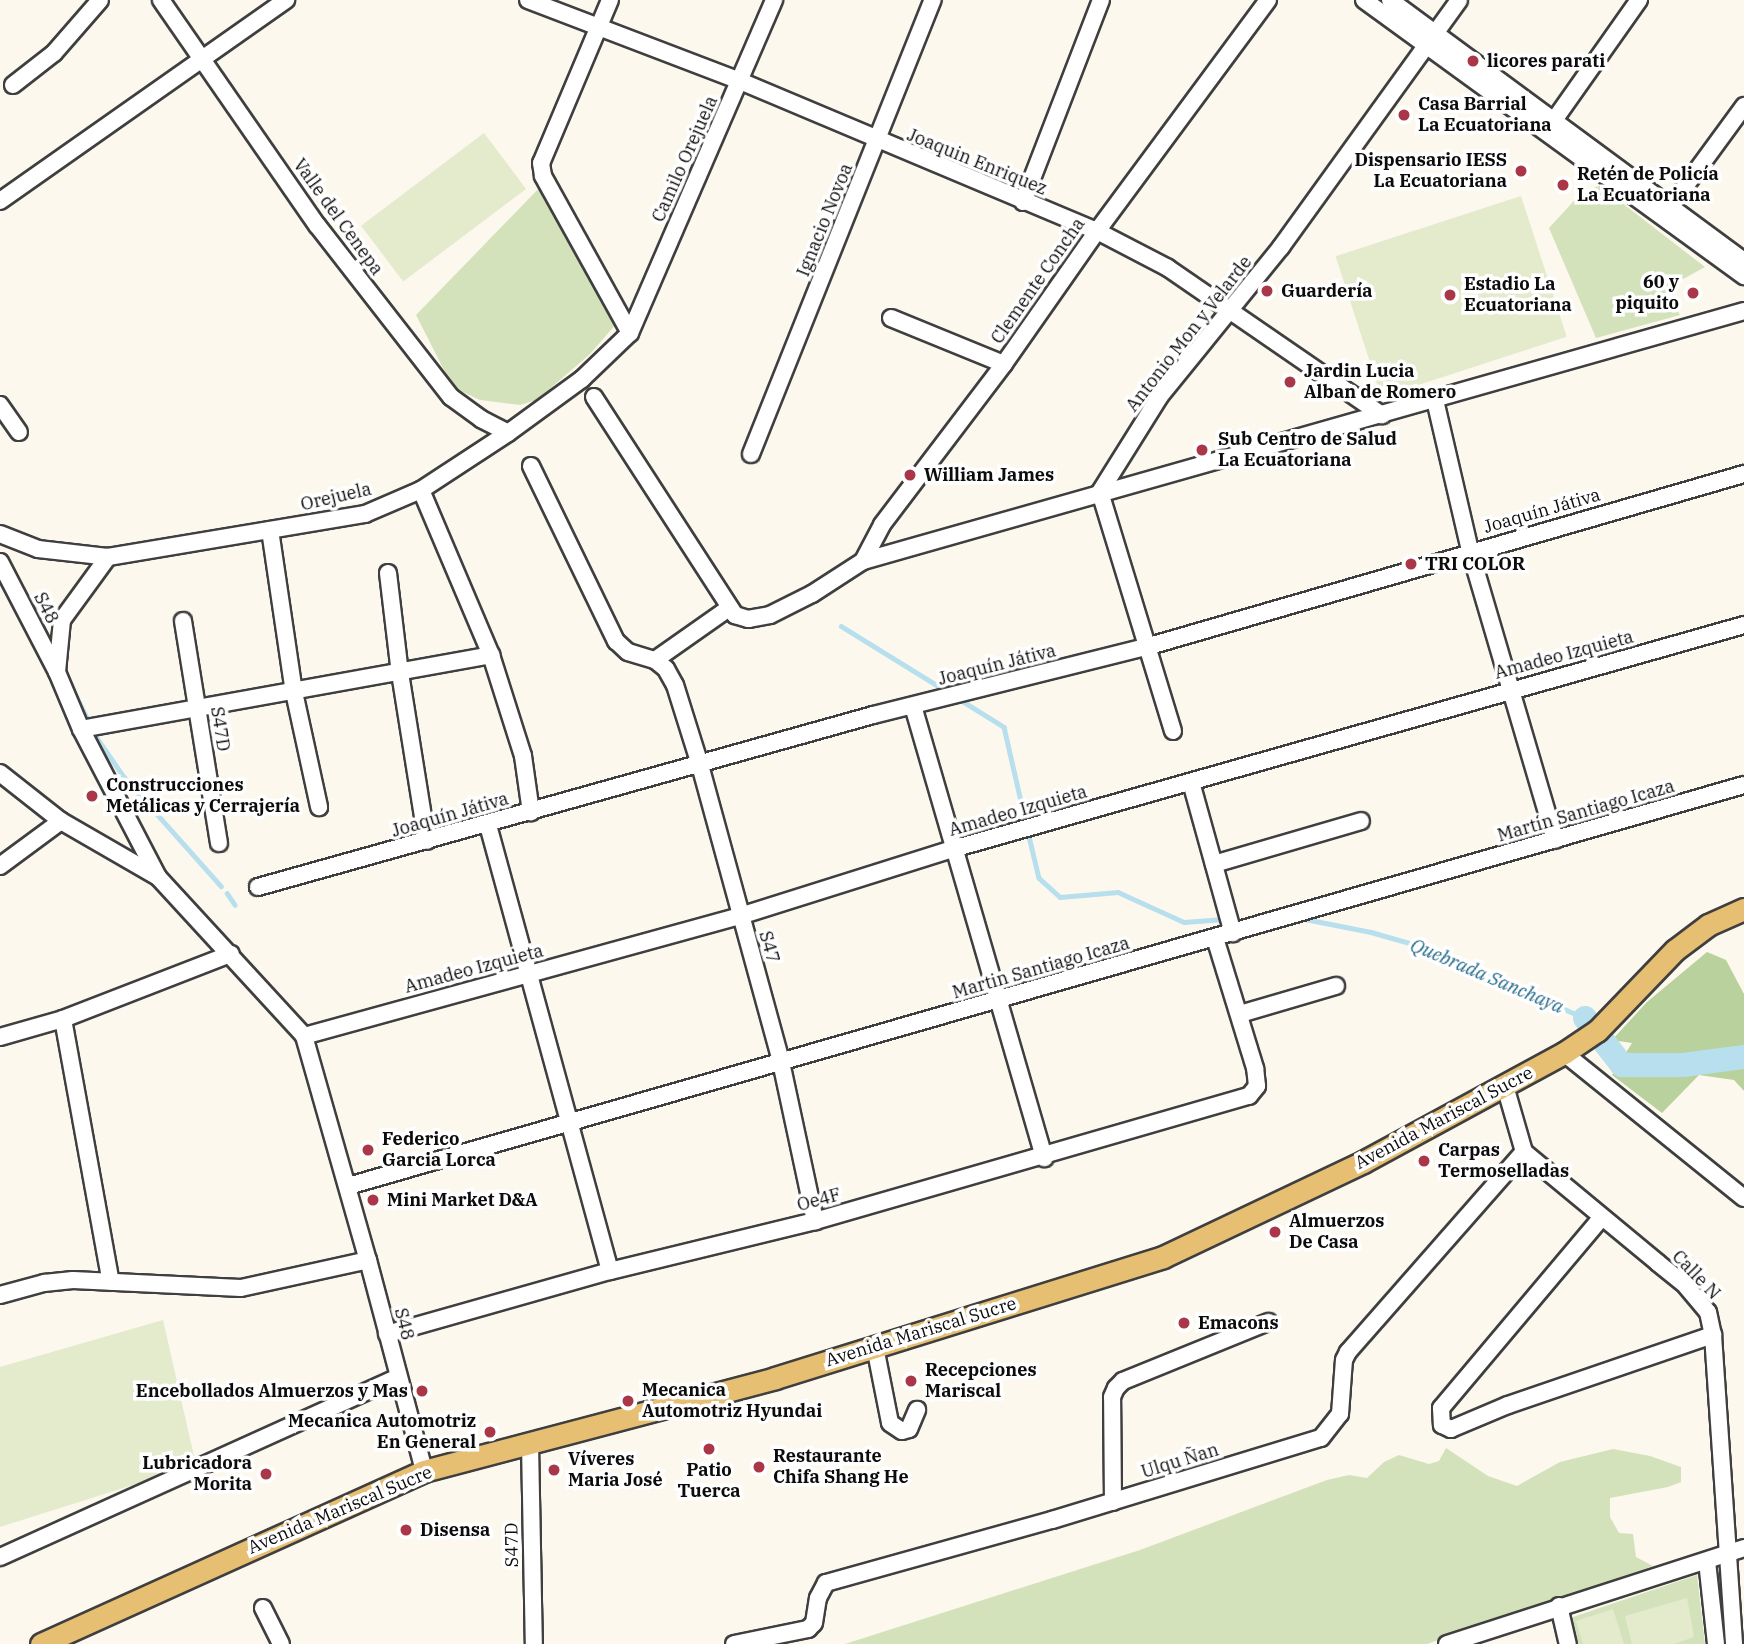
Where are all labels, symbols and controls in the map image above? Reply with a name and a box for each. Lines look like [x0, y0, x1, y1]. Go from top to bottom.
place label: licores parati [1487, 50, 1605, 72]
marker: licores parati [1465, 53, 1481, 69]
street label: Camilo Orejuela [648, 93, 722, 225]
place label: Casa Barrial La Ecuatoriana [1418, 94, 1552, 136]
marker: Casa Barrial La Ecuatoriana [1396, 107, 1412, 123]
street label: Joaquin Enriquez [904, 124, 1050, 200]
place label: Dispensario IESS La Ecuatoriana [1354, 150, 1507, 192]
street label: Valle del Cenepa [288, 155, 388, 279]
street label: Ignacio Novoa [792, 160, 858, 280]
marker: Dispensario IESS La Ecuatoriana [1513, 163, 1529, 179]
place label: Retén de Policía La Ecuatoriana [1577, 164, 1719, 206]
marker: Retén de Policía La Ecuatoriana [1555, 177, 1571, 193]
street label: Clemente Concha [987, 214, 1089, 348]
street label: Antonio Mon y Velarde [1122, 252, 1256, 416]
place label: 60 y piquito [1615, 272, 1679, 314]
place label: Estadio La Ecuatoriana [1464, 274, 1572, 316]
place label: Guardería [1281, 280, 1373, 302]
marker: Guardería [1259, 283, 1275, 299]
marker: 60 y piquito [1685, 285, 1701, 301]
marker: Estadio La Ecuatoriana [1442, 287, 1458, 303]
place label: Jardin Lucia Alban de Romero [1304, 361, 1456, 404]
marker: Jardin Lucia Alban de Romero [1282, 374, 1298, 390]
place label: Sub Centro de Salud La Ecuatoriana [1218, 429, 1397, 472]
marker: Sub Centro de Salud La Ecuatoriana [1192, 440, 1212, 460]
place label: William James [924, 464, 1054, 486]
marker: William James [902, 467, 918, 483]
street label: Orejuela [299, 478, 373, 516]
street label: Joaquín Játiva [1481, 484, 1603, 538]
place label: TRI COLOR [1425, 553, 1525, 575]
marker: TRI COLOR [1403, 556, 1419, 572]
street label: S48 [29, 589, 63, 627]
street label: Amadeo Izquieta [1492, 626, 1636, 684]
street label: Joaquín Játiva [936, 640, 1058, 690]
street label: S47D [206, 705, 234, 753]
place label: Construcciones Metálicas y Cerrajería [106, 775, 300, 818]
street label: Martin Santiago Icaza [1495, 775, 1677, 847]
street label: Amadeo Izquieta [946, 781, 1090, 841]
marker: Construcciones Metálicas y Cerrajería [84, 788, 100, 804]
street label: Joaquín Játiva [389, 788, 511, 842]
street label: S47 [754, 929, 784, 965]
street label: Martin Santiago Icaza [950, 932, 1132, 1004]
water label: Quebrada Sanchaya [1407, 933, 1567, 1019]
street label: Amadeo Izquieta [402, 940, 546, 998]
street label: Avenida Mariscal Sucre [1351, 1062, 1537, 1174]
place label: Federico Garcia Lorca [382, 1129, 496, 1172]
place label: Carpas Termoselladas [1438, 1140, 1569, 1182]
marker: Federico Garcia Lorca [360, 1142, 376, 1158]
marker: Carpas Termoselladas [1416, 1153, 1432, 1169]
street label: Oe4F [795, 1184, 843, 1216]
place label: Mini Market D&A [387, 1189, 538, 1211]
marker: Mini Market D&A [365, 1192, 381, 1208]
place label: Almuerzos De Casa [1289, 1211, 1384, 1254]
marker: Almuerzos De Casa [1267, 1224, 1283, 1240]
street label: Calle N [1667, 1246, 1725, 1304]
street label: Avenida Mariscal Sucre [823, 1293, 1019, 1371]
street label: S48 [390, 1306, 418, 1342]
place label: Emacons [1198, 1312, 1279, 1334]
marker: Emacons [1176, 1315, 1192, 1331]
place label: Recepciones Mariscal [925, 1360, 1037, 1402]
marker: Recepciones Mariscal [903, 1373, 919, 1389]
place label: Encebollados Almuerzos y Mas [136, 1380, 408, 1402]
place label: Mecanica Automotriz Hyundai [642, 1380, 822, 1422]
marker: Encebollados Almuerzos y Mas [414, 1383, 430, 1399]
marker: Mecanica Automotriz Hyundai [620, 1393, 636, 1409]
place label: Mecanica Automotriz En General [288, 1411, 476, 1454]
marker: Mecanica Automotriz En General [482, 1424, 498, 1440]
street label: Ulqu Ñan [1139, 1439, 1221, 1483]
marker: Patio Tuerca [701, 1441, 717, 1457]
place label: Restaurante Chifa Shang He [773, 1446, 909, 1488]
place label: Víveres Maria José [568, 1449, 663, 1492]
place label: Lubricadora Morita [142, 1453, 252, 1496]
marker: Restaurante Chifa Shang He [751, 1459, 767, 1475]
place label: Patio Tuerca [677, 1460, 741, 1502]
street label: Avenida Mariscal Sucre [245, 1461, 435, 1559]
marker: Víveres Maria José [546, 1462, 562, 1478]
marker: Lubricadora Morita [258, 1466, 274, 1482]
place label: Disensa [420, 1519, 490, 1541]
marker: Disensa [398, 1522, 414, 1538]
street label: S47D [501, 1522, 523, 1568]

